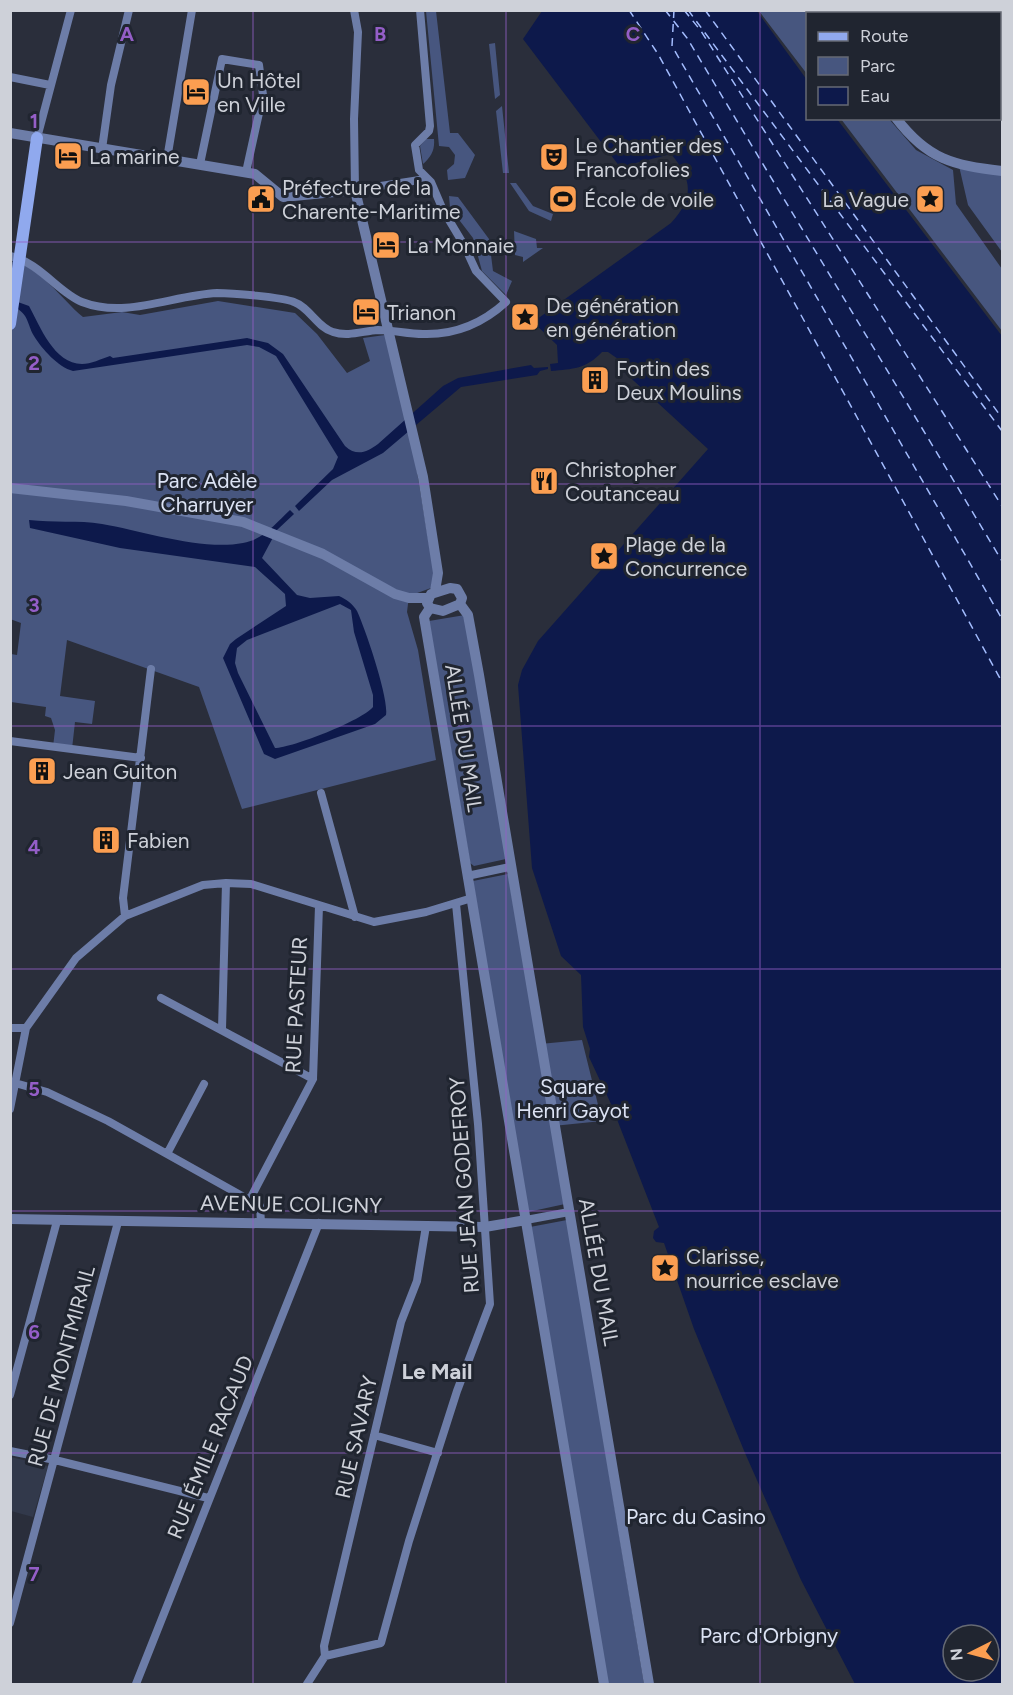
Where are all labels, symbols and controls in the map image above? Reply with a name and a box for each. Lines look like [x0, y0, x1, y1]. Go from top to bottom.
legend [806, 12, 1001, 120]
text: A [120, 22, 135, 46]
text: B [374, 22, 386, 46]
text: C [626, 22, 640, 46]
text: Route [860, 25, 909, 47]
text: Parc [860, 55, 896, 77]
place label: Un Hôtel en Ville [217, 68, 301, 117]
hotel icon: Un Hôtel en Ville [180, 76, 212, 108]
text: Eau [860, 85, 890, 107]
text: 1 [30, 109, 38, 133]
place label: Le Chantier des Francofolies [575, 133, 722, 182]
hotel icon: La marine [52, 140, 84, 172]
theatre icon: Le Chantier des Francofolies [538, 141, 570, 173]
place label: La marine [89, 144, 180, 169]
place label: Préfecture de la Charente-Maritime [282, 175, 461, 224]
public building icon: Préfecture de la Charente-Maritime [245, 183, 277, 215]
sports icon: École de voile [547, 183, 579, 215]
place icon: La Vague [914, 183, 946, 215]
place label: École de voile [584, 187, 714, 212]
place label: La Vague [822, 187, 909, 212]
hotel icon: La Monnaie [370, 229, 402, 261]
place label: La Monnaie [407, 233, 514, 258]
place label: De génération en génération [546, 293, 679, 342]
hotel icon: Trianon [350, 296, 382, 328]
place label: Trianon [387, 300, 456, 325]
place icon: De génération en génération [509, 301, 541, 333]
text: 2 [28, 351, 40, 375]
place label: Fortin des Deux Moulins [616, 356, 741, 405]
building icon: Fortin des Deux Moulins [579, 364, 611, 396]
place label: Christopher Coutanceau [565, 457, 680, 506]
restaurant icon: Christopher Coutanceau [528, 465, 560, 497]
park label: Parc Adèle Charruyer [157, 468, 257, 517]
place label: Plage de la Concurrence [625, 532, 747, 581]
place icon: Plage de la Concurrence [588, 540, 620, 572]
text: 3 [28, 593, 40, 617]
street label: ALLÉE DU MAIL [440, 662, 488, 814]
building icon: Jean Guiton [26, 755, 58, 787]
place label: Jean Guiton [63, 759, 177, 784]
building icon: Fabien [90, 824, 122, 856]
place label: Fabien [127, 828, 189, 853]
text: 4 [28, 835, 41, 859]
street label: RUE PASTEUR [280, 936, 312, 1074]
park label: Square Henri Gayot [516, 1074, 630, 1123]
street label: RUE JEAN GODEFROY [444, 1076, 484, 1294]
text: 5 [28, 1077, 40, 1101]
street label: AVENUE COLIGNY [200, 1190, 382, 1218]
street label: ALLÉE DU MAIL [574, 1196, 624, 1348]
place label: Clarisse, nourrice esclave [686, 1244, 839, 1293]
place icon: Clarisse, nourrice esclave [649, 1252, 681, 1284]
street label: RUE DE MONTMIRAIL [22, 1263, 100, 1469]
text: 6 [28, 1320, 40, 1344]
street label: RUE ÉMILE RACAUD [162, 1352, 258, 1542]
district label: Le Mail [402, 1358, 473, 1385]
street label: RUE SAVARY [330, 1373, 382, 1501]
park label: Parc du Casino [626, 1504, 766, 1529]
text: 7 [28, 1562, 40, 1586]
park label: Parc d'Orbigny [700, 1623, 838, 1648]
north arrow [941, 1623, 1001, 1683]
text: N [946, 1647, 967, 1662]

